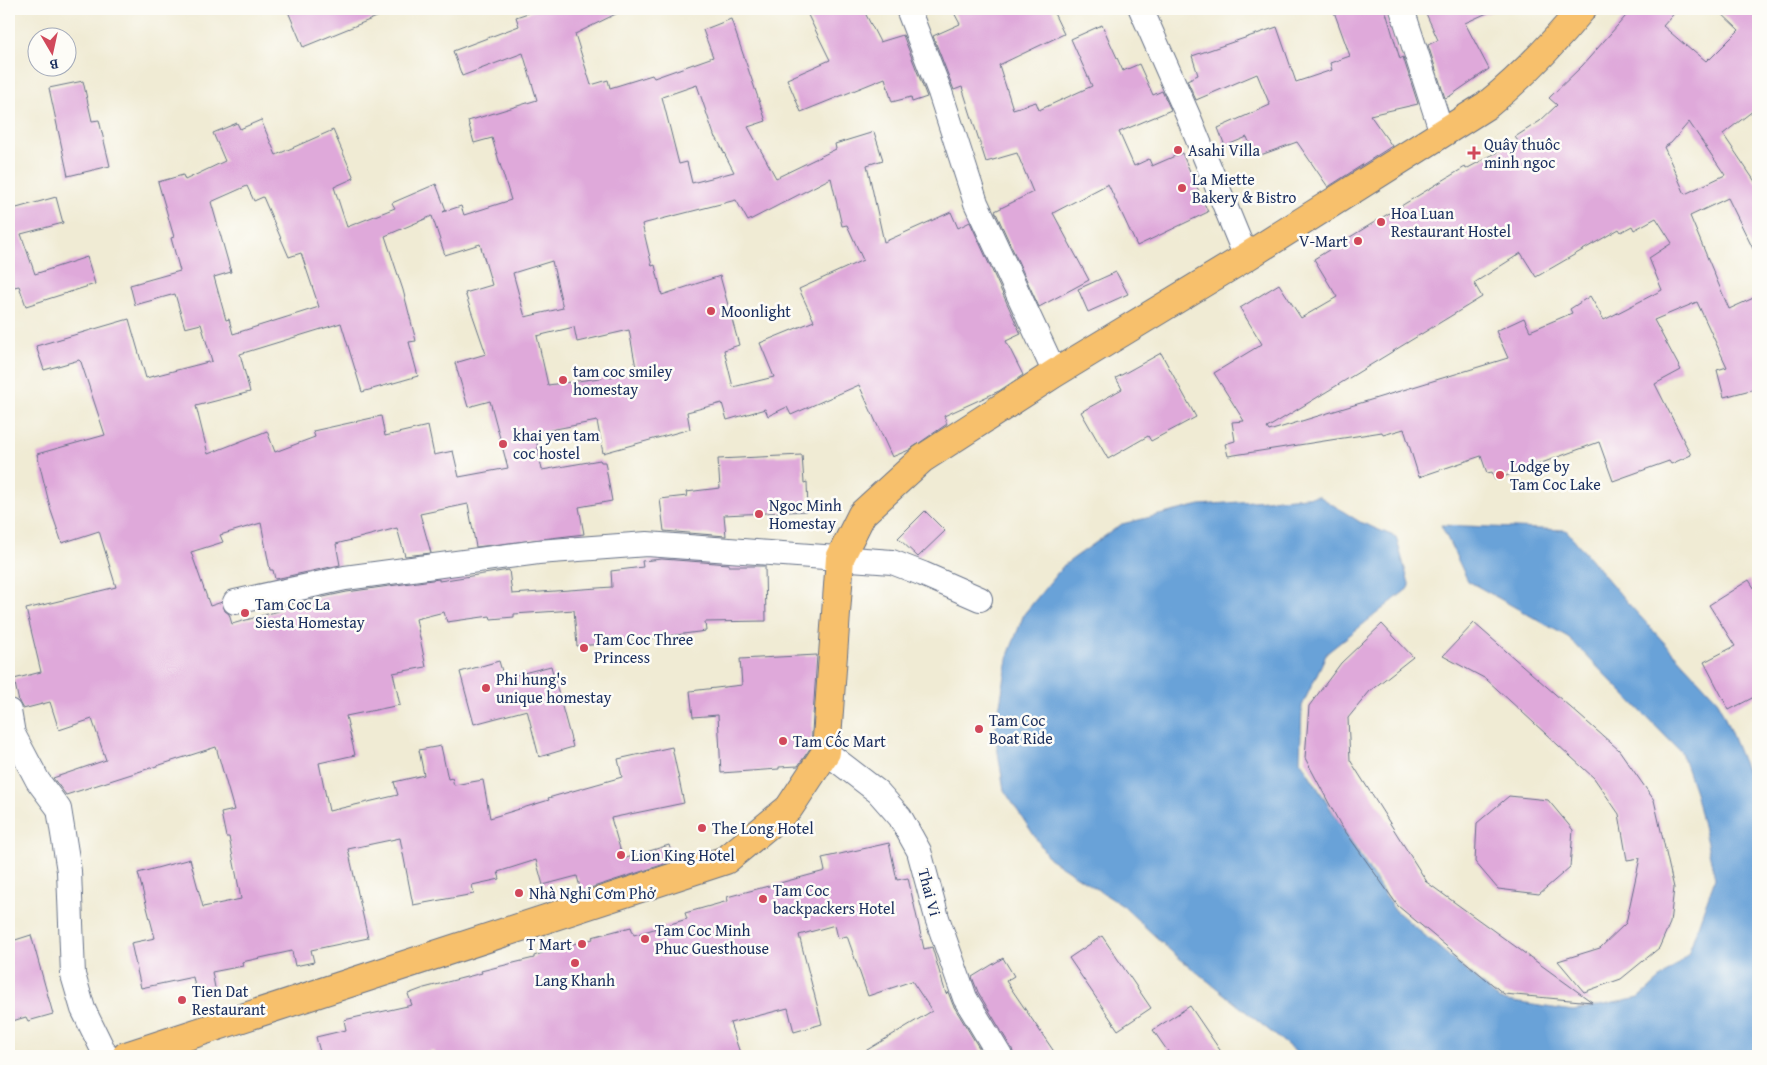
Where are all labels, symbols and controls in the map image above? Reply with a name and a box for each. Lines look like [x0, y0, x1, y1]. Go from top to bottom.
north arrow [28, 28, 78, 78]
text: B [48, 54, 60, 75]
place label: Quây thuôc minh ngoc [1484, 132, 1560, 174]
place label: Asahi Villa [1188, 138, 1261, 162]
marker: Asahi Villa [1172, 144, 1184, 156]
marker: Quây thuôc minh ngoc [1468, 147, 1480, 159]
place label: La Miette Bakery & Bistro [1192, 167, 1296, 209]
marker: La Miette Bakery & Bistro [1176, 182, 1188, 194]
place label: Hoa Luan Restaurant Hostel [1391, 201, 1511, 243]
marker: Hoa Luan Restaurant Hostel [1375, 216, 1387, 228]
place label: V-Mart [1299, 229, 1348, 253]
marker: V-Mart [1352, 235, 1364, 247]
place label: Moonlight [721, 299, 791, 323]
marker: Moonlight [705, 305, 717, 317]
place label: tam coc smiley homestay [573, 359, 673, 401]
marker: tam coc smiley homestay [557, 374, 569, 386]
place label: khai yen tam coc hostel [513, 423, 600, 465]
marker: khai yen tam coc hostel [497, 438, 509, 450]
place label: Lodge by Tam Coc Lake [1510, 454, 1601, 496]
marker: Lodge by Tam Coc Lake [1494, 469, 1506, 481]
place label: Ngoc Minh Homestay [769, 493, 842, 535]
marker: Ngoc Minh Homestay [753, 508, 765, 520]
place label: Tam Coc La Siesta Homestay [255, 592, 365, 634]
marker: Tam Coc La Siesta Homestay [239, 607, 251, 619]
place label: Tam Coc Three Princess [594, 627, 693, 669]
marker: Tam Coc Three Princess [578, 642, 590, 654]
place label: Phi hung's unique homestay [496, 667, 612, 709]
marker: Phi hung's unique homestay [480, 682, 492, 694]
place label: Tam Coc Boat Ride [989, 708, 1053, 750]
marker: Tam Coc Boat Ride [973, 723, 985, 735]
place label: Tam Cốc Mart [793, 729, 886, 753]
marker: Tam Cốc Mart [777, 735, 789, 747]
place label: The Long Hotel [712, 816, 814, 840]
marker: The Long Hotel [696, 822, 708, 834]
place label: Lion King Hotel [631, 843, 735, 867]
marker: Lion King Hotel [615, 849, 627, 861]
street label: Thai Vi [912, 865, 948, 919]
place label: Tam Coc backpackers Hotel [773, 878, 896, 920]
place label: Nhà Nghỉ Cơm Phở [529, 881, 657, 905]
marker: Nhà Nghỉ Cơm Phở [513, 887, 525, 899]
marker: Tam Coc backpackers Hotel [757, 893, 769, 905]
place label: Tam Coc Minh Phuc Guesthouse [655, 918, 769, 960]
place label: T Mart [527, 932, 572, 956]
marker: Tam Coc Minh Phuc Guesthouse [639, 933, 651, 945]
marker: T Mart [576, 938, 588, 950]
marker: Lang Khanh [569, 957, 581, 969]
place label: Lang Khanh [535, 968, 615, 992]
place label: Tien Dat Restaurant [192, 979, 266, 1021]
marker: Tien Dat Restaurant [176, 994, 188, 1006]

